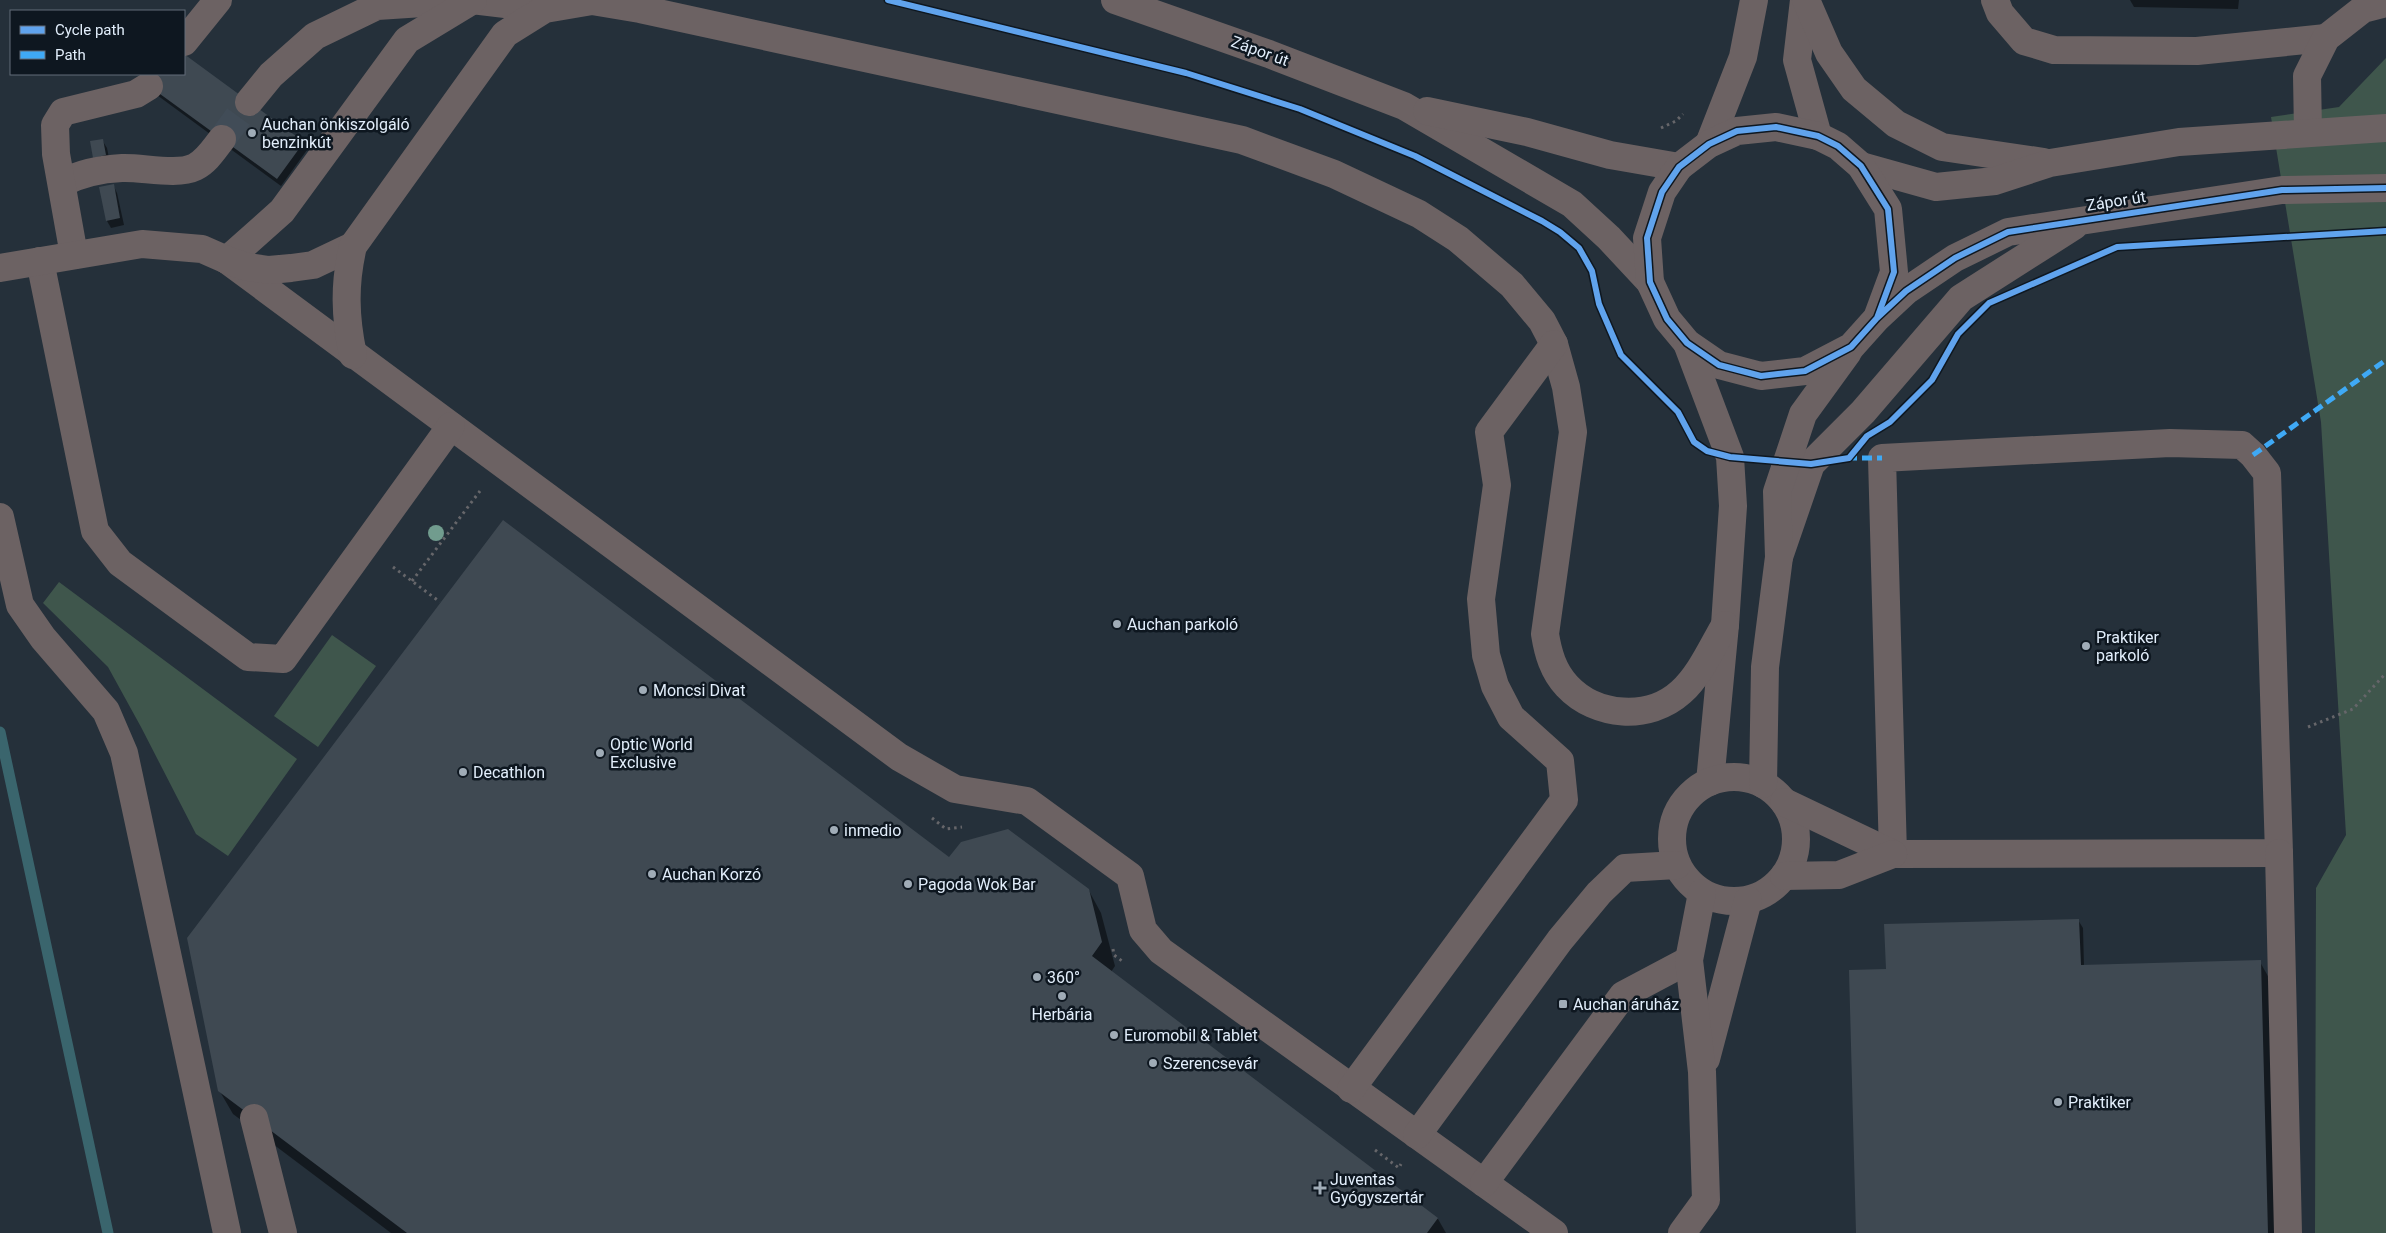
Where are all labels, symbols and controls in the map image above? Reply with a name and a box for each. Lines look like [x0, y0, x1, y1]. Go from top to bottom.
legend [10, 10, 185, 75]
text: Cycle path [55, 21, 125, 39]
street label: Zápor út [1229, 32, 1291, 70]
text: Path [55, 46, 86, 64]
place label: Auchan önkiszolgáló benzinkút [262, 115, 410, 152]
marker: Auchan önkiszolgáló benzinkút [246, 127, 258, 139]
street label: Zápor út [2085, 187, 2147, 215]
place label: Auchan parkoló [1127, 615, 1238, 634]
marker: Auchan parkoló [1111, 618, 1123, 630]
place label: Praktiker parkoló [2096, 628, 2160, 665]
marker: Praktiker parkoló [2080, 640, 2092, 652]
place label: Moncsi Divat [653, 681, 745, 700]
marker: Moncsi Divat [637, 684, 649, 696]
place label: Optic World Exclusive [610, 735, 693, 772]
marker: Optic World Exclusive [594, 747, 606, 759]
place label: Decathlon [473, 763, 545, 782]
marker: Decathlon [457, 766, 469, 778]
place label: inmedio [844, 821, 901, 840]
marker: inmedio [828, 824, 840, 836]
place label: Auchan Korzó [662, 865, 761, 884]
marker: Auchan Korzó [646, 868, 658, 880]
place label: Pagoda Wok Bar [918, 875, 1036, 894]
marker: Pagoda Wok Bar [902, 878, 914, 890]
place label: 360° [1047, 968, 1080, 987]
marker: 360° [1031, 971, 1043, 983]
marker: Herbária [1056, 990, 1068, 1002]
place label: Auchan áruház [1573, 995, 1679, 1014]
marker: Auchan áruház [1557, 998, 1569, 1010]
place label: Herbária [1031, 1005, 1093, 1024]
place label: Euromobil & Tablet [1124, 1026, 1258, 1045]
marker: Euromobil & Tablet [1108, 1029, 1120, 1041]
place label: Szerencsevár [1163, 1054, 1259, 1073]
marker: Szerencsevár [1147, 1057, 1159, 1069]
place label: Praktiker [2068, 1093, 2132, 1112]
marker: Praktiker [2052, 1096, 2064, 1108]
place label: Juventas Gyógyszertár [1330, 1170, 1424, 1207]
marker: Juventas Gyógyszertár [1314, 1182, 1326, 1194]

